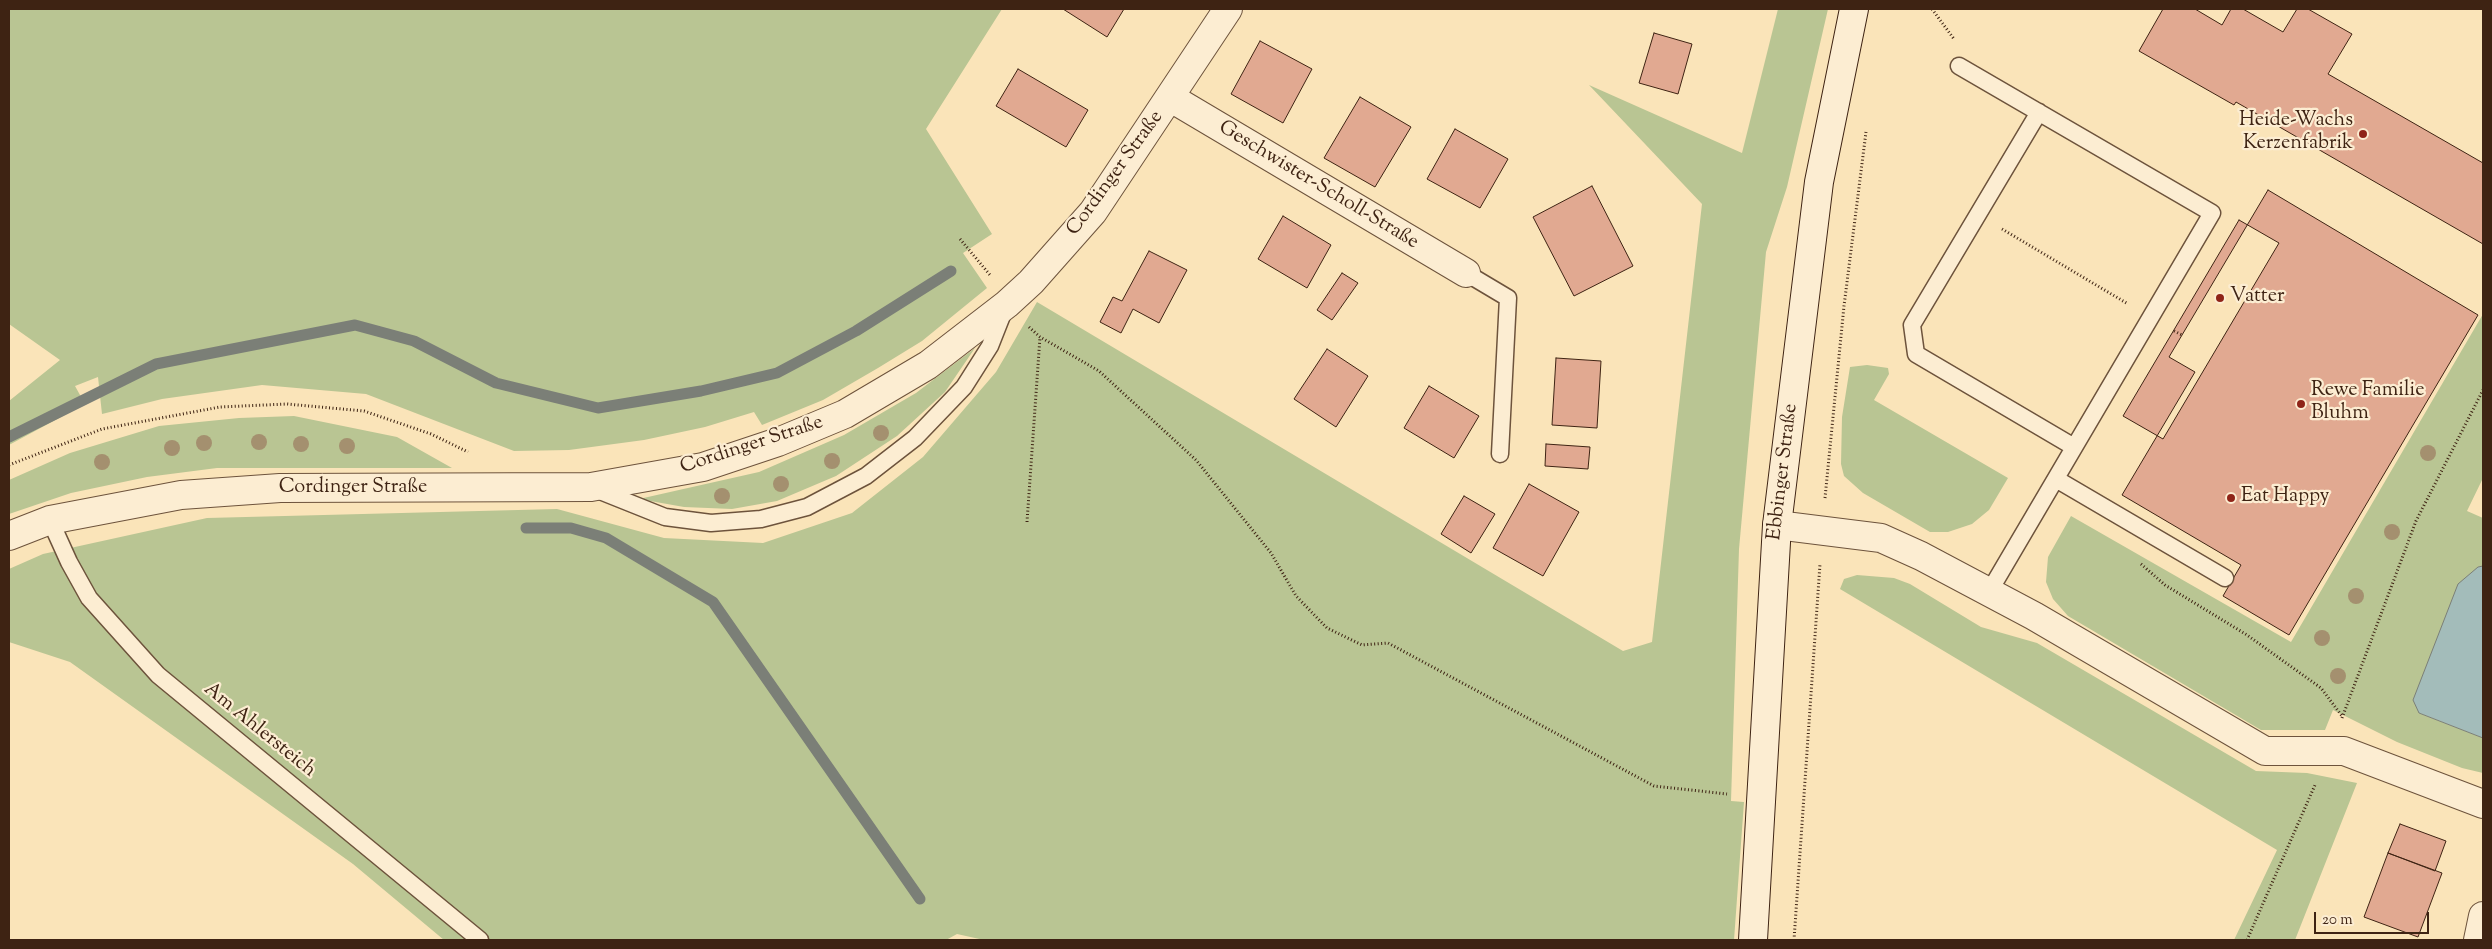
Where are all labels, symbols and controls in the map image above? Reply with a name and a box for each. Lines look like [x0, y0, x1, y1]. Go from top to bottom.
street label: Cordinger Straße [1063, 107, 1169, 241]
place label: Heide-Wachs Kerzenfabrik [2239, 110, 2353, 157]
street label: Geschwister-Scholl-Straße [1214, 117, 1422, 255]
marker: Heide-Wachs Kerzenfabrik [2357, 128, 2369, 140]
place label: Vatter [2230, 286, 2284, 310]
marker: Vatter [2214, 292, 2226, 304]
place label: Rewe Familie Bluhm [2311, 380, 2424, 427]
marker: Rewe Familie Bluhm [2295, 398, 2307, 410]
street label: Ebbinger Straße [1764, 402, 1804, 542]
street label: Cordinger Straße [678, 412, 826, 480]
street label: Cordinger Straße [279, 477, 427, 501]
place label: Eat Happy [2241, 486, 2329, 510]
marker: Eat Happy [2225, 492, 2237, 504]
street label: Am Ahlersteich [198, 678, 320, 784]
scale bar [2317, 902, 2432, 934]
text: 20 m [2322, 910, 2353, 931]

